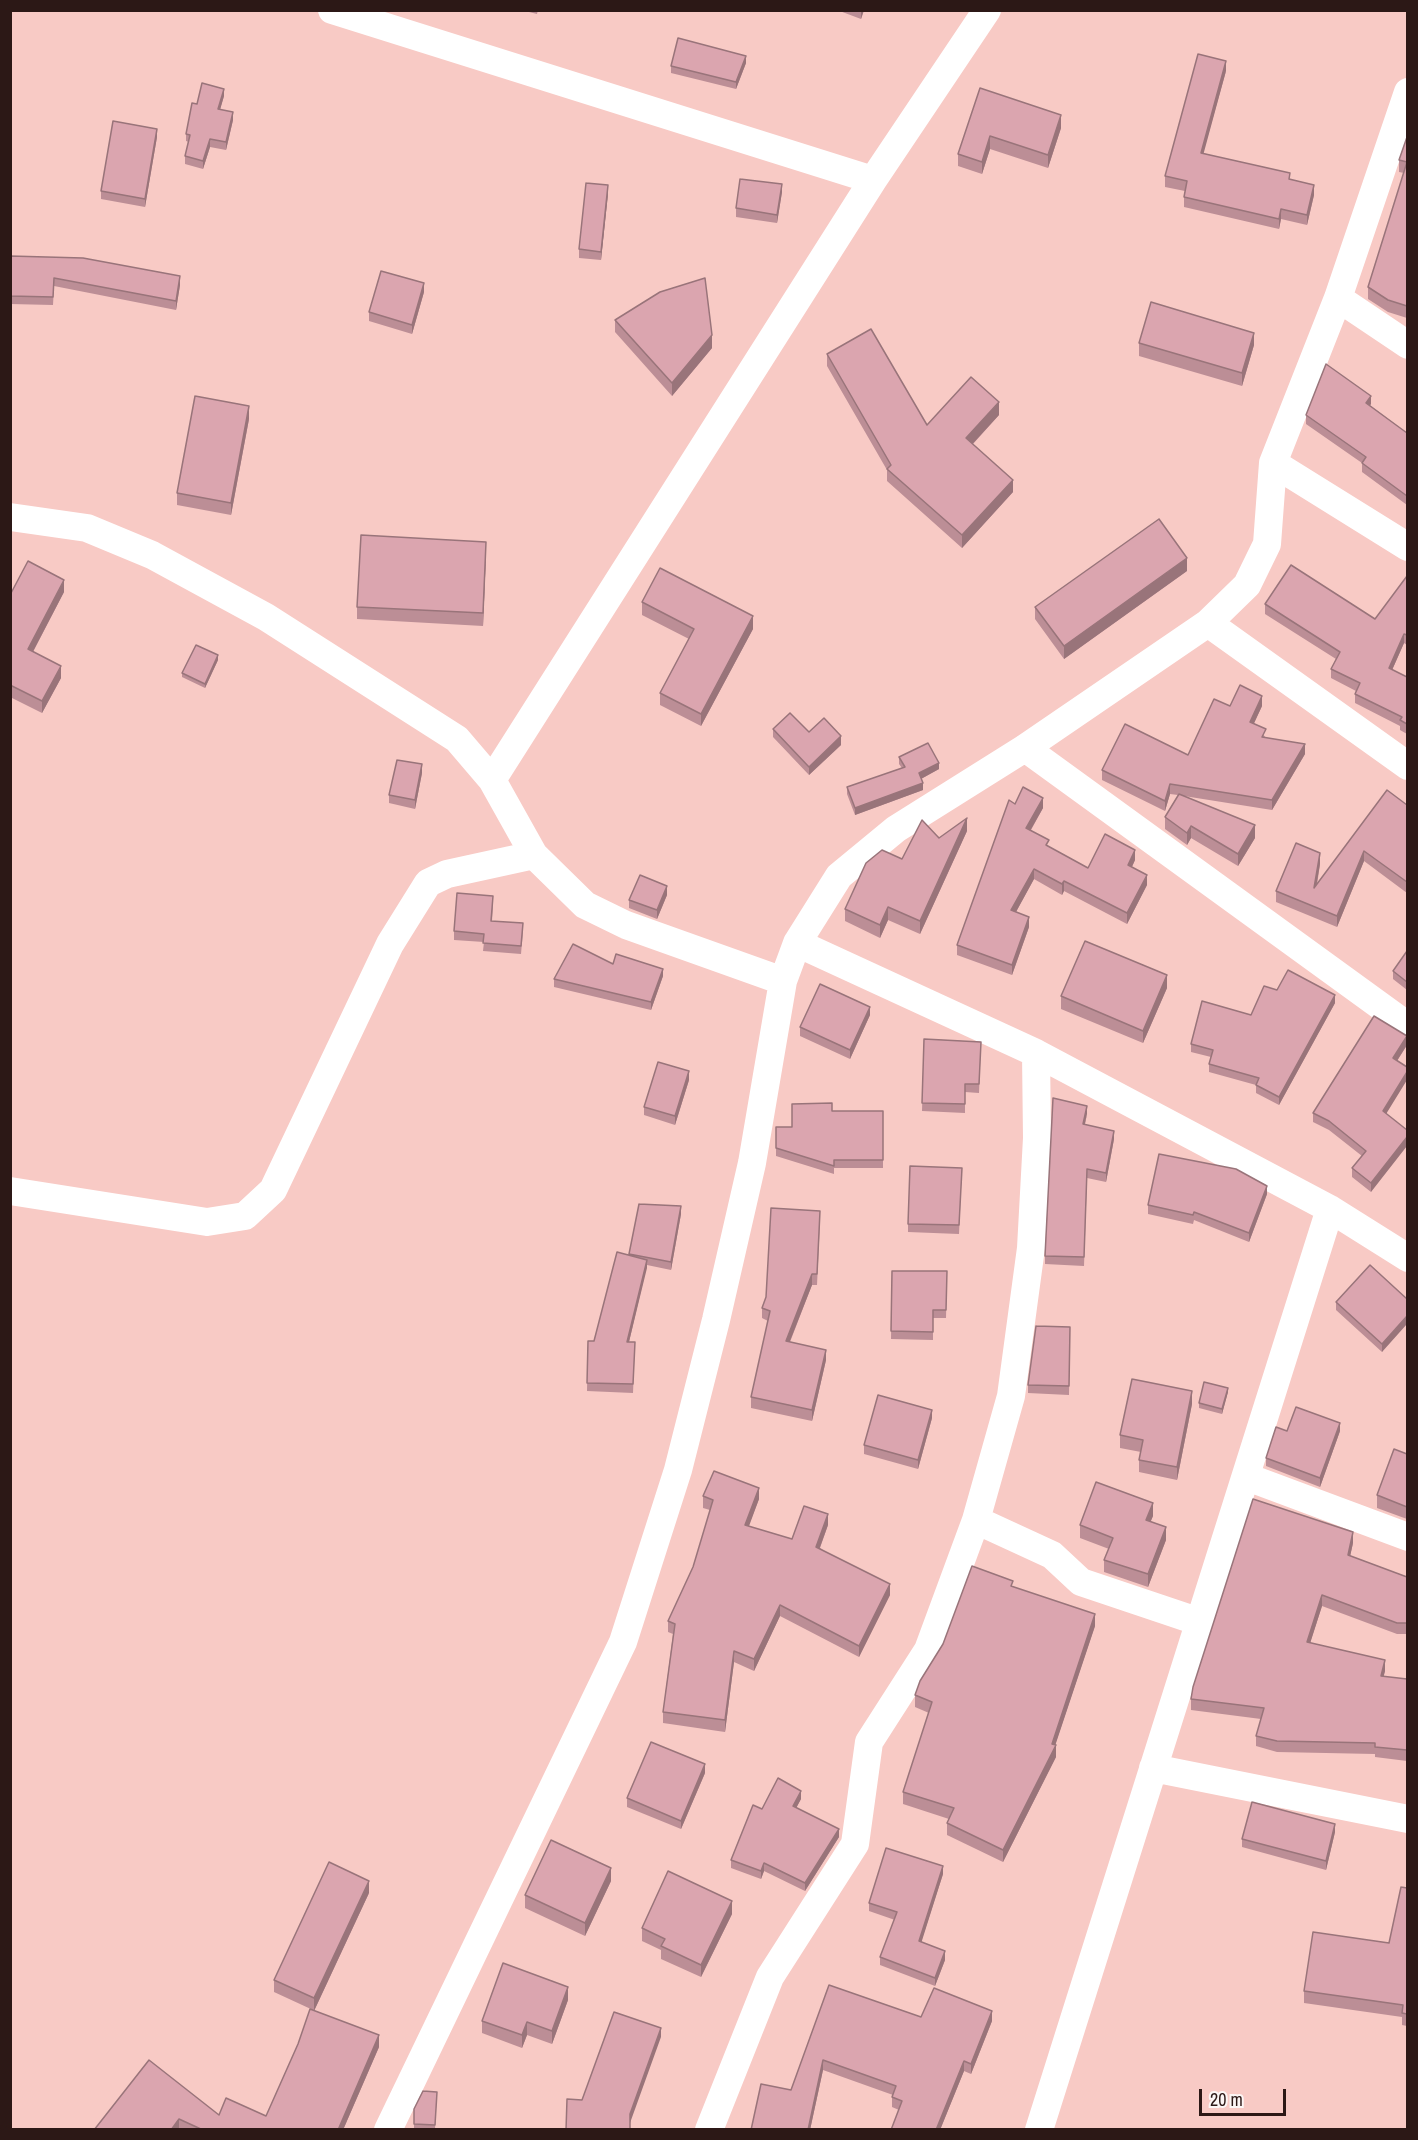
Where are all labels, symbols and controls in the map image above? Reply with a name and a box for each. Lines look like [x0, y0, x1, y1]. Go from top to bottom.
scale bar [1202, 2077, 1289, 2115]
text: 20 m [1210, 2087, 1243, 2112]

